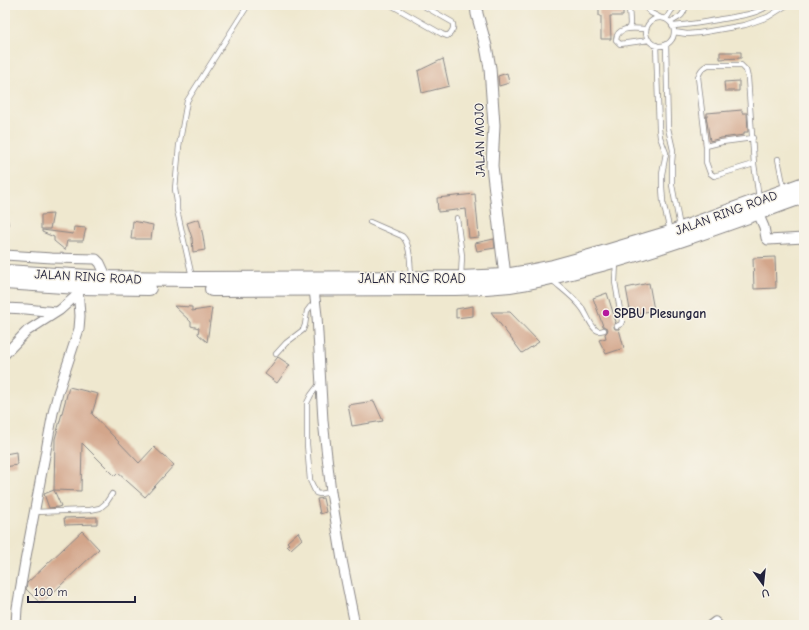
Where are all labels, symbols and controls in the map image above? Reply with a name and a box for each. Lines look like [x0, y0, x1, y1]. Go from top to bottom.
street label: JALAN MOJO [471, 103, 488, 177]
street label: JALAN RING ROAD [673, 187, 779, 238]
street label: JALAN RING ROAD [34, 266, 142, 287]
street label: JALAN RING ROAD [358, 271, 466, 286]
place label: SPBU Plesungan [614, 306, 706, 321]
marker: SPBU Plesungan [601, 308, 611, 318]
north arrow [743, 564, 783, 604]
scale bar [28, 578, 135, 604]
text: 100 m [34, 585, 67, 599]
text: U [760, 586, 771, 600]

